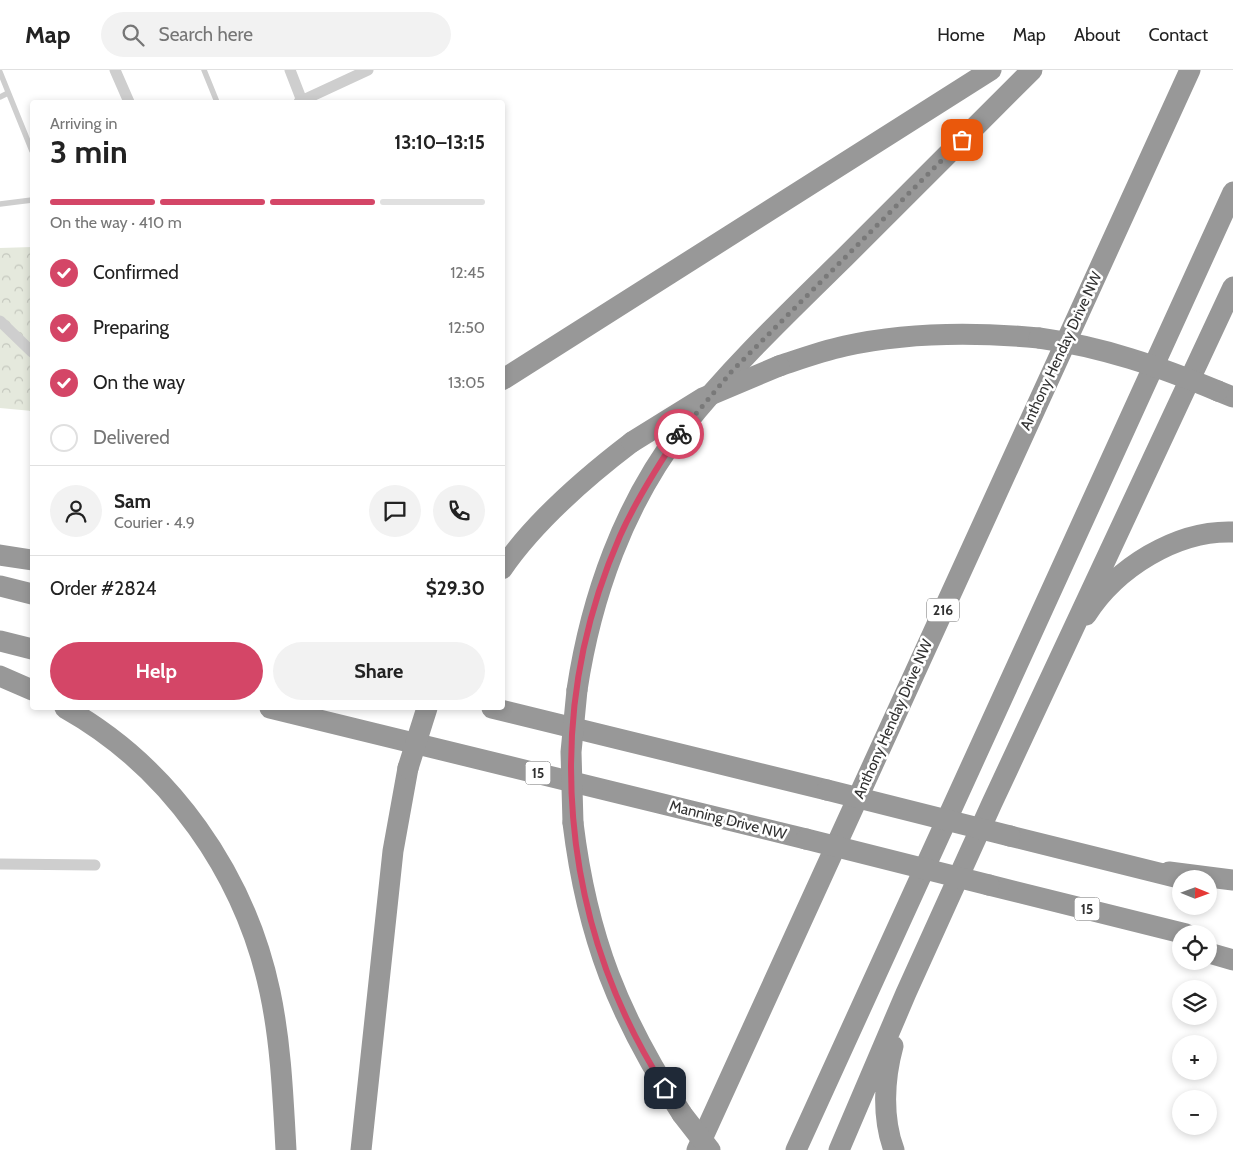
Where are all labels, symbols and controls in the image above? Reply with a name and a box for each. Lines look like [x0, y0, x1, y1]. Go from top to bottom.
search box [101, 12, 451, 57]
text: Map [25, 20, 71, 49]
icon: search [119, 21, 147, 49]
text: Search here [159, 23, 253, 46]
text: Home [937, 24, 985, 46]
text: Map [1013, 24, 1046, 46]
text: About [1074, 24, 1120, 46]
text: Contact [1148, 24, 1208, 46]
text: Arriving in [50, 114, 117, 133]
pin [941, 119, 983, 161]
icon: bag [948, 126, 976, 154]
text: 13:10–13:15 [394, 131, 485, 154]
text: 3 min [50, 132, 128, 171]
text: On the way · 410 m [50, 213, 182, 232]
icon: check [50, 259, 78, 287]
text: Confirmed [93, 261, 179, 284]
text: 12:45 [450, 263, 485, 282]
street label: Anthony Henday Drive NW [1016, 268, 1106, 433]
icon: check [50, 314, 78, 342]
text: Preparing [93, 316, 169, 339]
text: 12:50 [448, 318, 485, 337]
icon: check [50, 369, 78, 397]
text: On the way [93, 371, 185, 394]
text: 13:05 [448, 373, 485, 392]
courier [654, 409, 704, 459]
icon: bike [665, 420, 693, 448]
text: Delivered [93, 426, 170, 449]
button: person [50, 485, 102, 537]
button: chat [369, 485, 421, 537]
button: phone [433, 485, 485, 537]
text: Sam [114, 490, 151, 513]
text: Courier · 4.9 [114, 513, 195, 532]
text: Order #2824 [50, 577, 157, 600]
text: $29.30 [426, 577, 485, 600]
road number: 216 [927, 598, 959, 622]
street label: Anthony Henday Drive NW [850, 636, 937, 801]
button: Help [50, 642, 263, 700]
button: Share [273, 642, 485, 700]
road number: 15 [526, 761, 550, 784]
street label: Manning Drive NW [667, 797, 789, 843]
north arrow [1172, 870, 1218, 915]
map controls [1172, 870, 1217, 1135]
road number: 15 [1074, 898, 1100, 921]
button: locate [1172, 925, 1217, 970]
button: layers [1172, 980, 1217, 1025]
button: + [1172, 1035, 1217, 1080]
pin [644, 1067, 686, 1109]
icon: home [651, 1074, 679, 1102]
button: − [1172, 1090, 1217, 1135]

